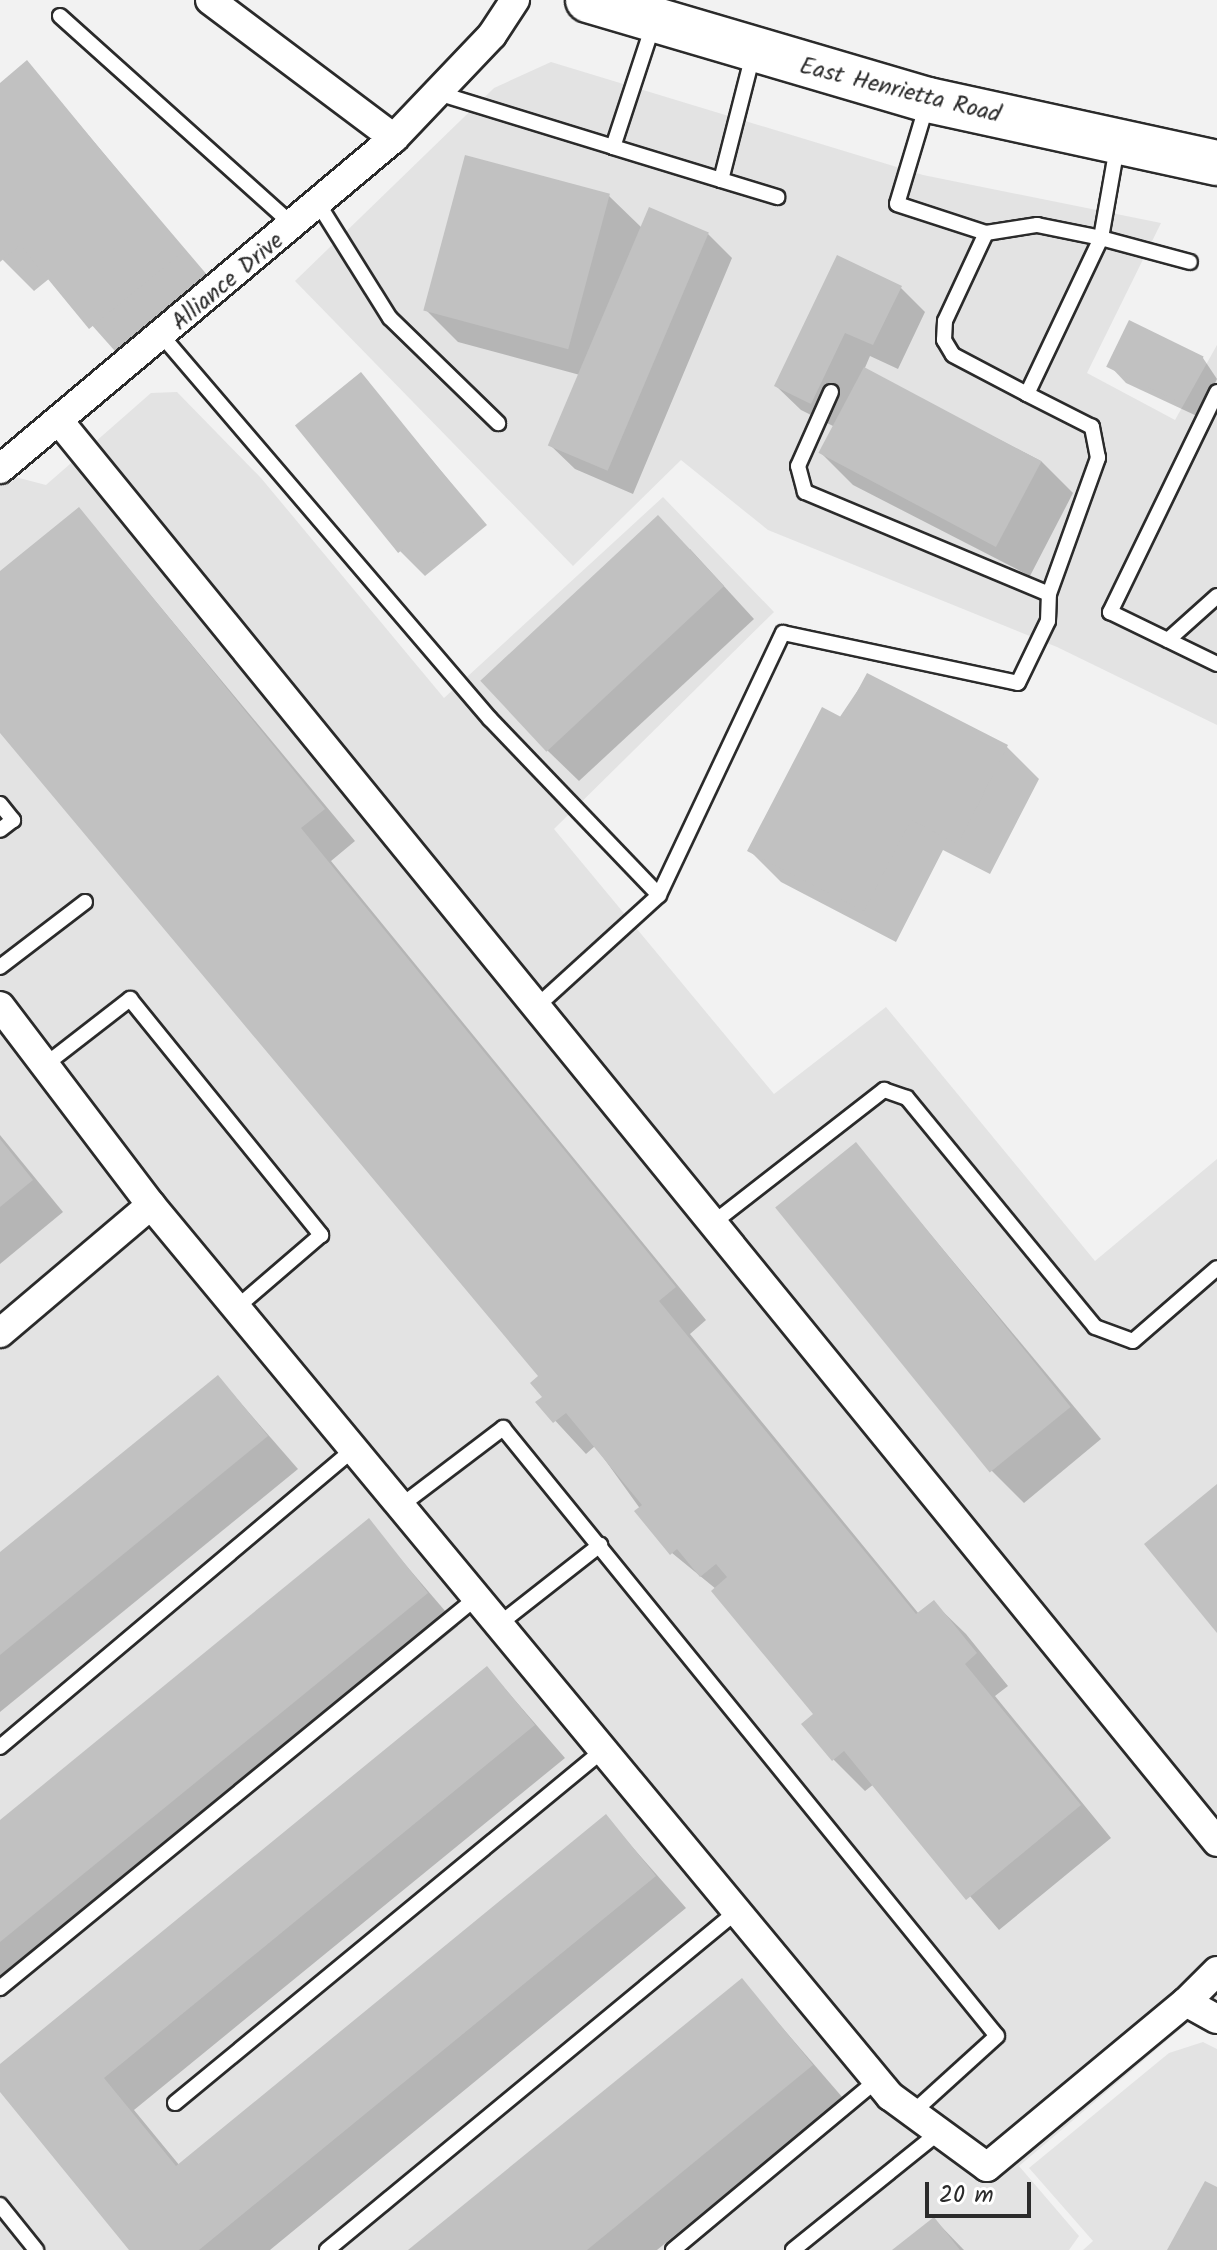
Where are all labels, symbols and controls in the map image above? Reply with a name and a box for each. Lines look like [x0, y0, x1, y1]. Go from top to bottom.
street label: East Henrietta Road [797, 52, 1003, 130]
street label: Alliance Drive [166, 227, 290, 337]
scale bar [929, 2166, 1035, 2216]
text: 20 m [939, 2176, 994, 2215]

